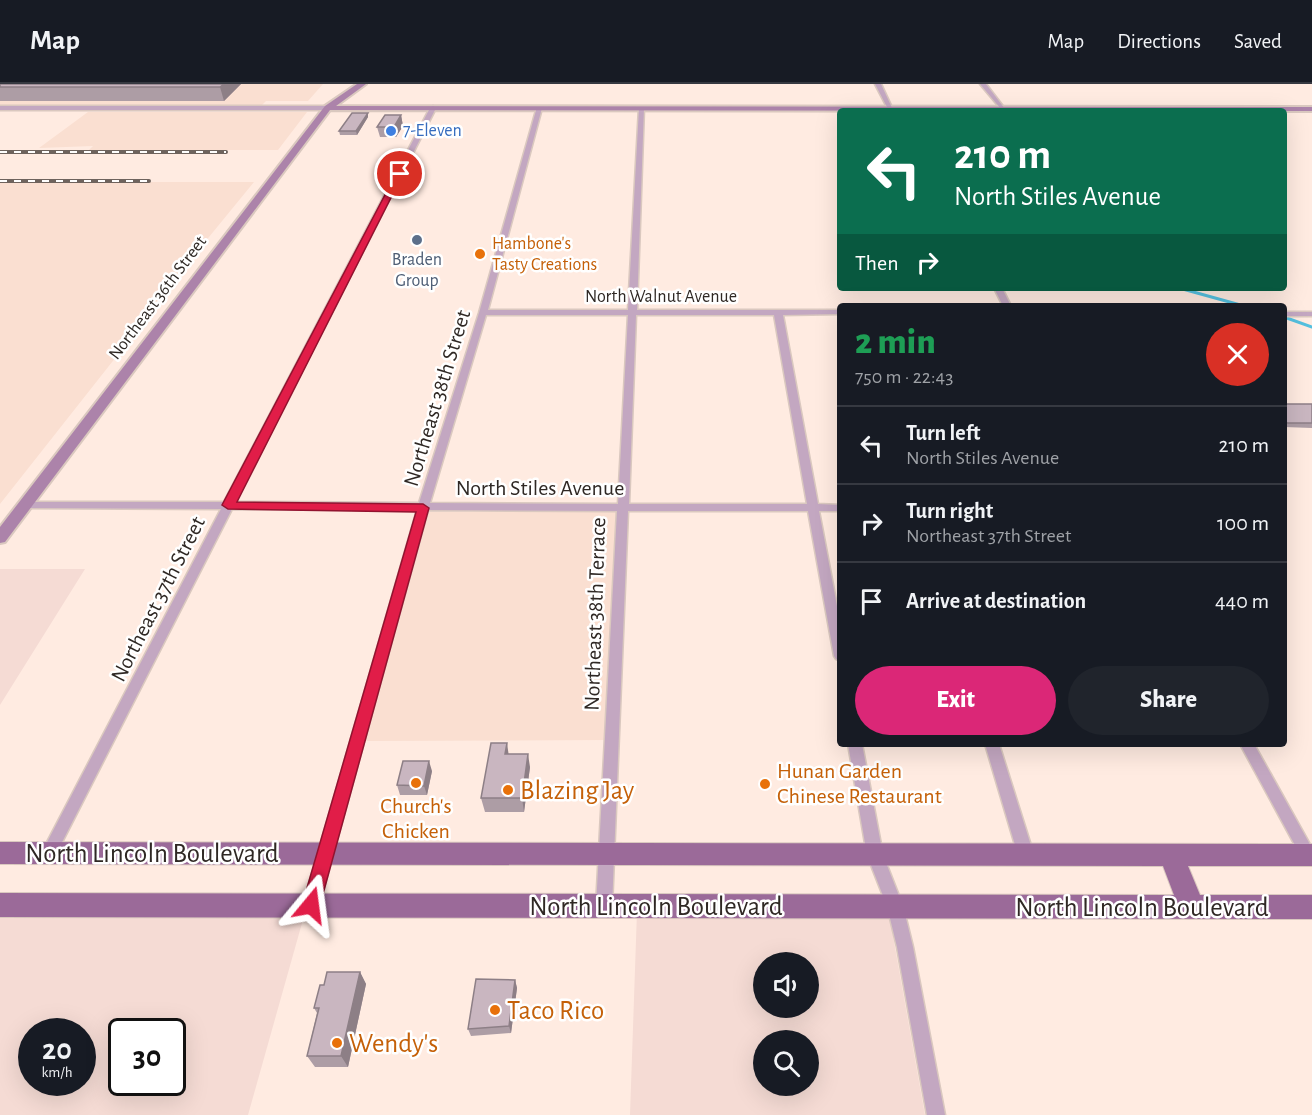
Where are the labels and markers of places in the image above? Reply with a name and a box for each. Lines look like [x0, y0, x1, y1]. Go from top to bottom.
place label: 7-Eleven [403, 122, 462, 140]
marker: 7-Eleven [384, 124, 398, 138]
pin [374, 148, 425, 199]
marker: Braden Group [410, 233, 424, 247]
place label: Hambone's Tasty Creations [492, 235, 597, 274]
marker: Hambone's Tasty Creations [473, 247, 487, 261]
place label: Braden Group [392, 251, 442, 290]
place label: Hunan Garden Chinese Restaurant [777, 760, 942, 807]
marker: Church's Chicken [409, 776, 423, 790]
place label: Blazing Jay [520, 777, 635, 805]
marker: Hunan Garden Chinese Restaurant [758, 777, 772, 791]
marker: Blazing Jay [501, 783, 515, 797]
place label: Church's Chicken [380, 795, 452, 842]
place label: Taco Rico [507, 997, 604, 1024]
marker: Taco Rico [488, 1003, 502, 1017]
place label: Wendy's [349, 1030, 438, 1058]
marker: Wendy's [330, 1036, 344, 1050]

